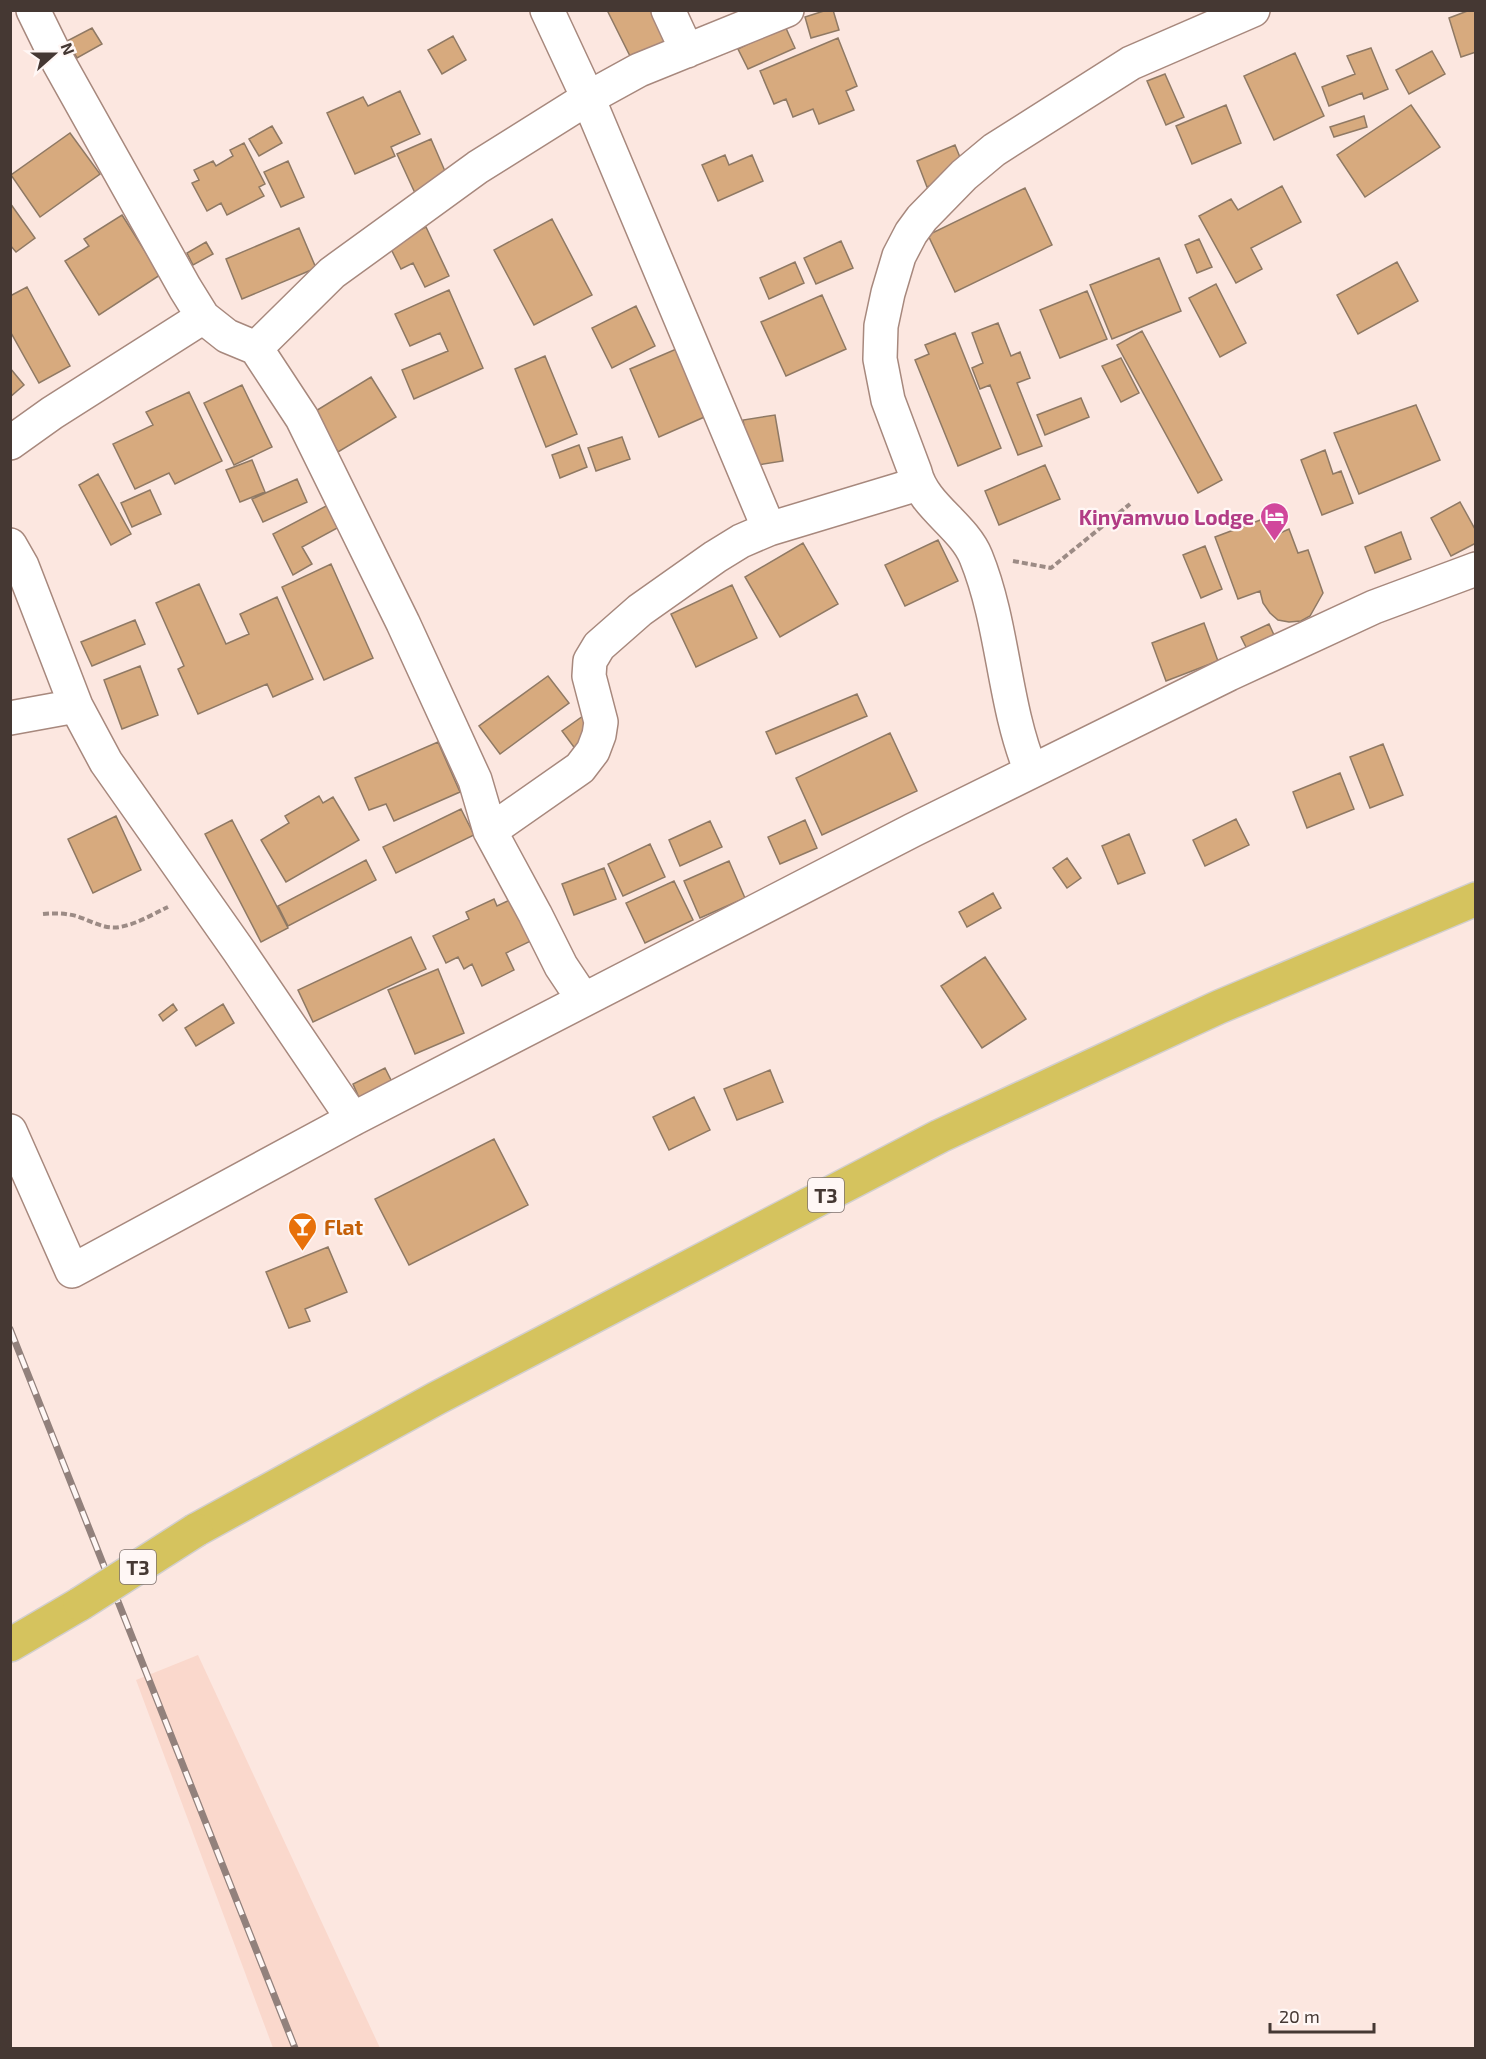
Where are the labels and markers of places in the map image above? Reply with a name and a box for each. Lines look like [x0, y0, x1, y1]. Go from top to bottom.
hotel icon: Kinyamvuo Lodge [1259, 500, 1291, 542]
place label: Kinyamvuo Lodge [1079, 504, 1254, 530]
bar icon: Flat [287, 1210, 319, 1252]
place label: Flat [324, 1214, 364, 1239]

